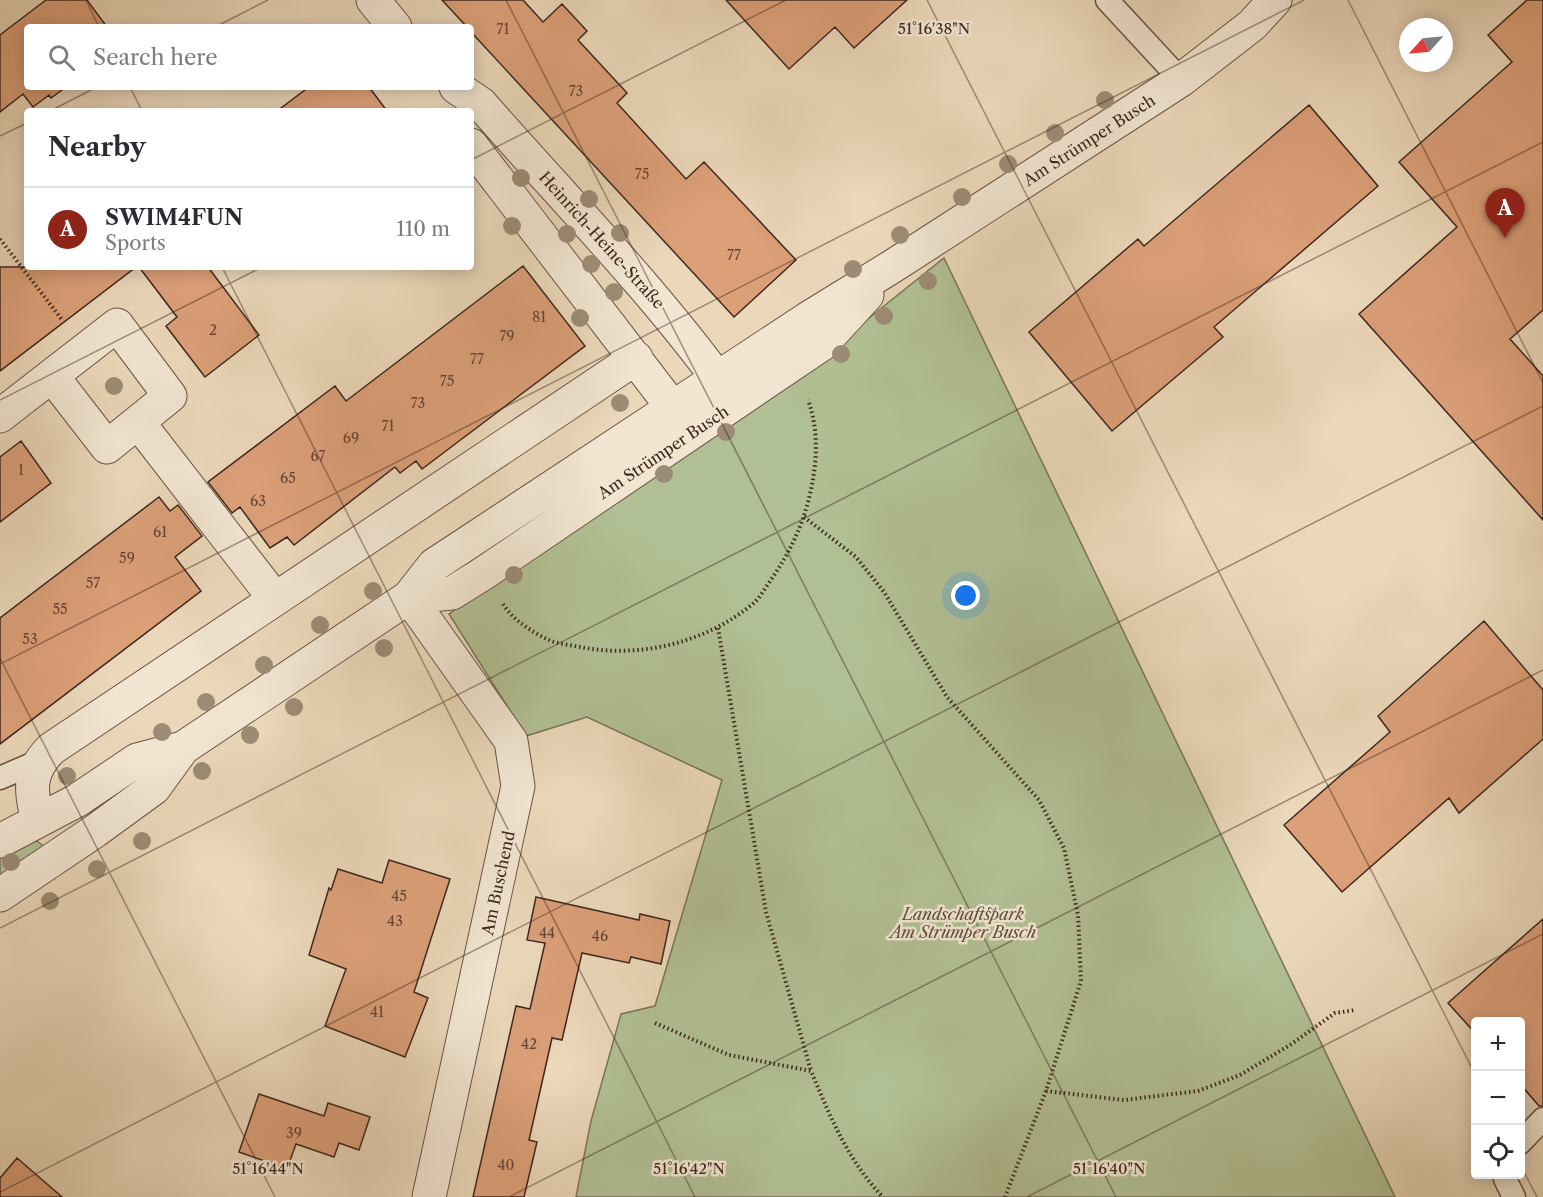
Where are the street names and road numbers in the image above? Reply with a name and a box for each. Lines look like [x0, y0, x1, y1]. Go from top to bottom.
street label: Am Strümper Busch [1018, 90, 1159, 191]
street label: Heinrich-Heine-Straße [535, 167, 669, 313]
street label: Am Strümper Busch [593, 401, 732, 504]
street label: Am Buschend [477, 829, 519, 938]

